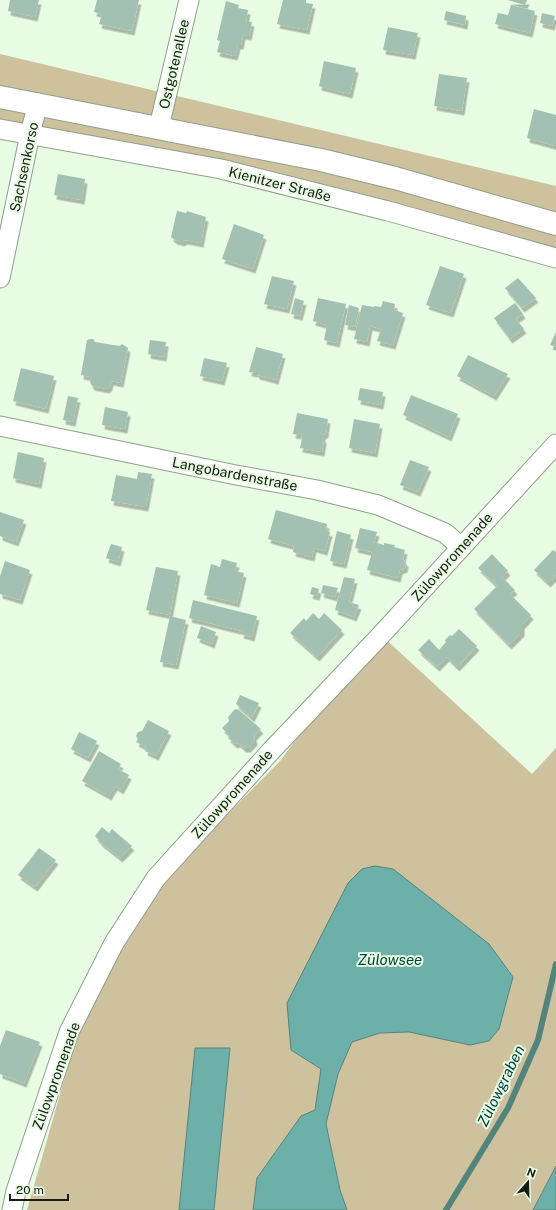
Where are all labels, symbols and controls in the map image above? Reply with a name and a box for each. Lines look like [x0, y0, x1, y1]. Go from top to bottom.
street label: Ostgotenallee [156, 18, 192, 110]
street label: Sachsenkorso [7, 120, 41, 213]
street label: Kienitzer Straße [227, 164, 333, 204]
street label: Langobardenstraße [171, 454, 299, 494]
street label: Zülowpromenade [408, 509, 496, 605]
street label: Zülowpromenade [188, 746, 276, 842]
water label: Zülowsee [358, 951, 422, 968]
street label: Zülowpromenade [29, 1020, 83, 1132]
water label: Zülowgraben [474, 1042, 528, 1129]
north arrow [508, 1162, 548, 1202]
text: N [525, 1165, 538, 1180]
scale bar [10, 1176, 68, 1202]
text: 20 m [16, 1183, 44, 1197]

